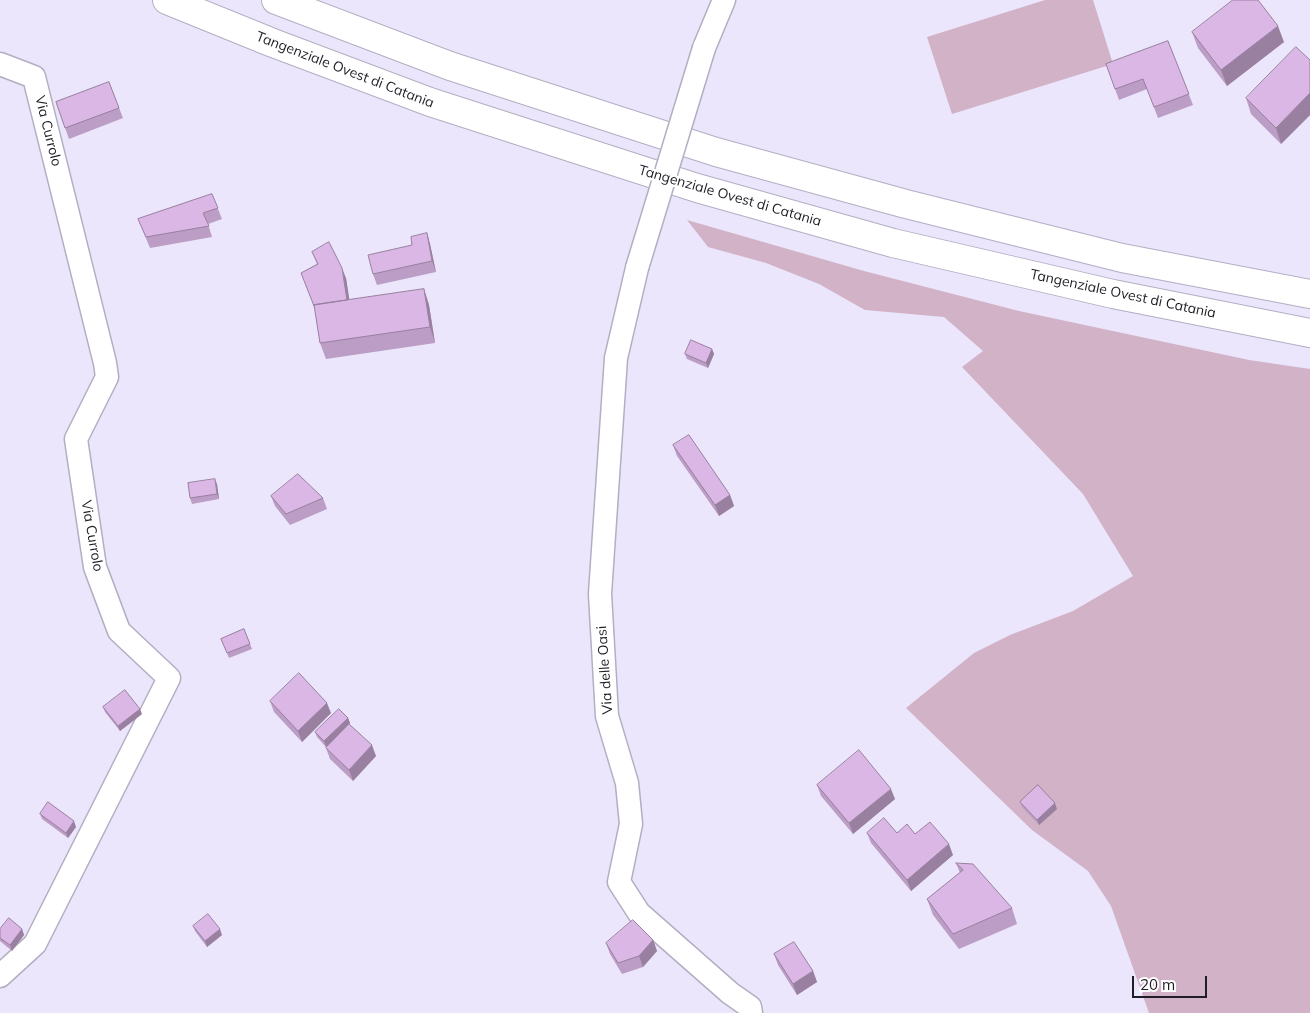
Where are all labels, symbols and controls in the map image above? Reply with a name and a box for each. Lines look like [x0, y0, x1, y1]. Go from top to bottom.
street label: Tangenziale Ovest di Catania [254, 28, 436, 112]
street label: Via Currolo [31, 94, 65, 168]
street label: Tangenziale Ovest di Catania [637, 162, 823, 230]
street label: Tangenziale Ovest di Catania [1029, 266, 1217, 322]
street label: Via Currolo [77, 499, 107, 573]
street label: Via delle Oasi [594, 625, 616, 715]
scale bar [1135, 966, 1210, 998]
text: 20 m [1140, 975, 1175, 994]

